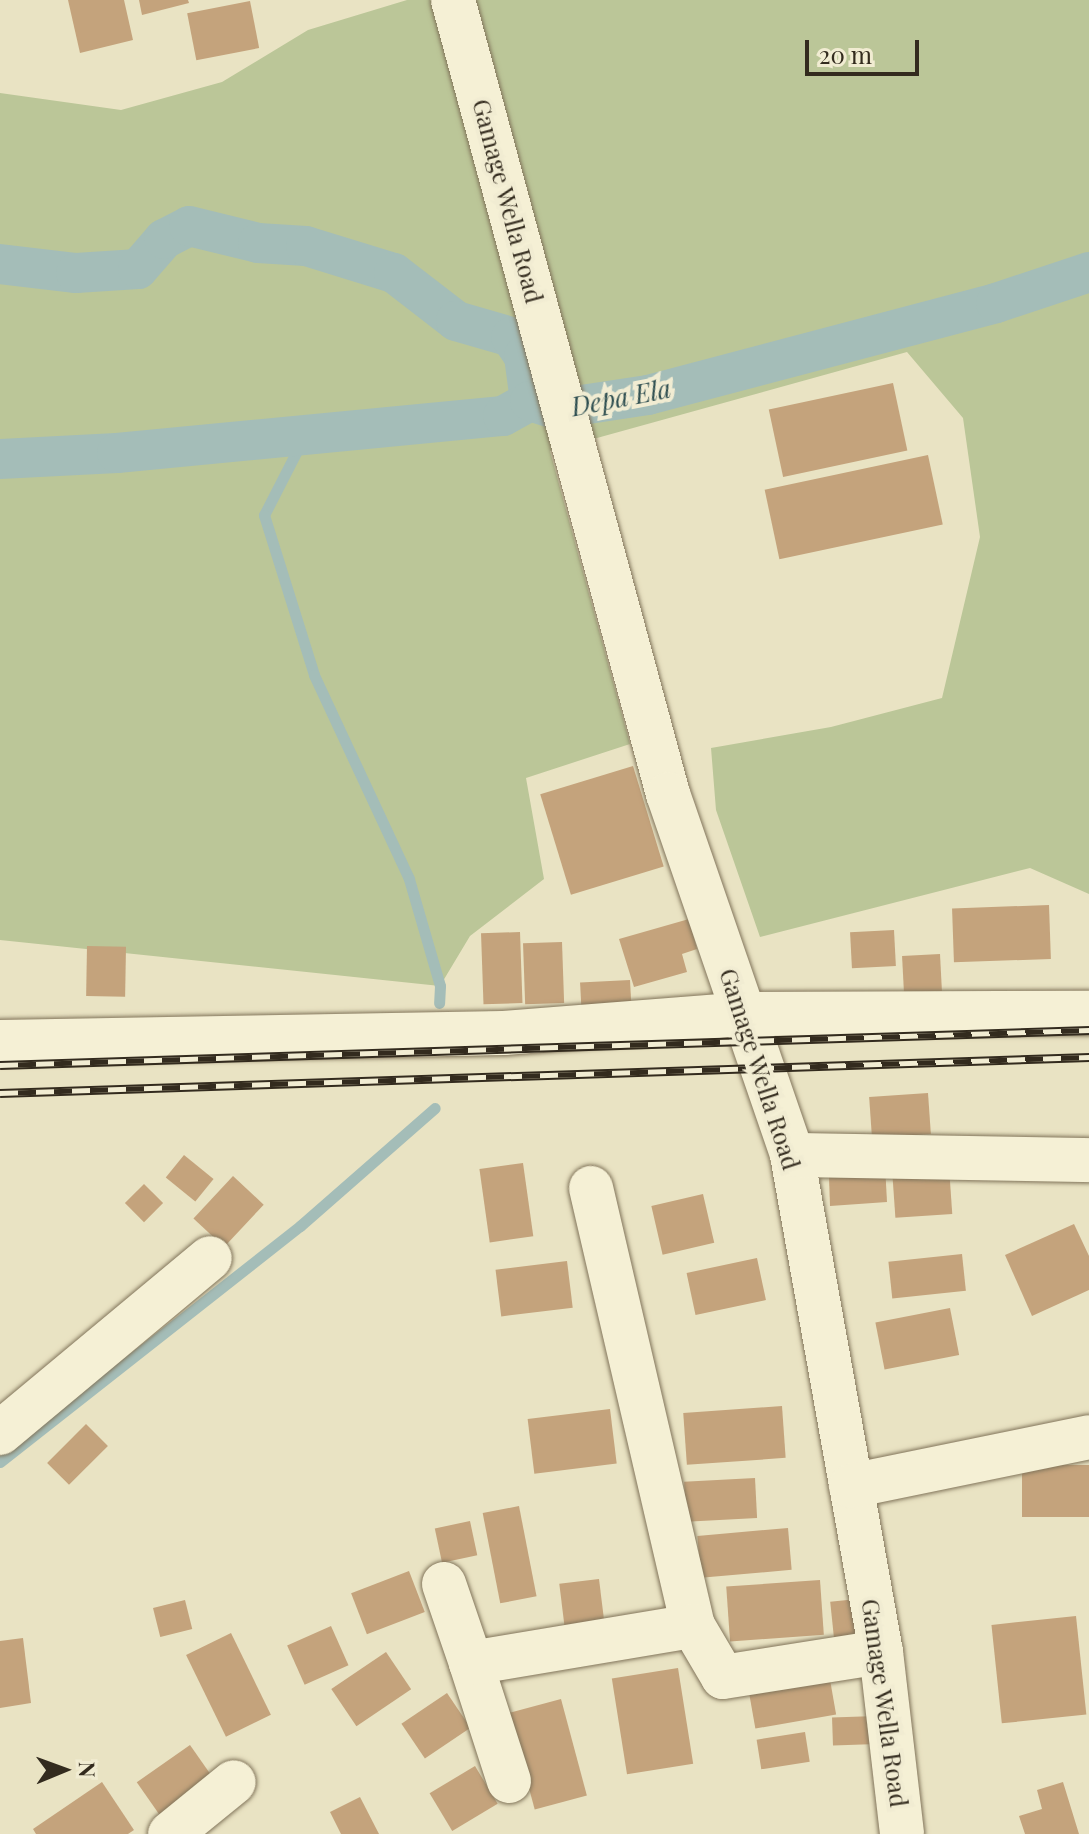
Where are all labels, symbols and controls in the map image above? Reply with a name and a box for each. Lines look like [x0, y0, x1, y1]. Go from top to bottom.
scale bar [809, 24, 923, 74]
text: 20 m [819, 38, 872, 70]
street label: Gamage Wella Road [467, 95, 549, 307]
water label: Depa Ela [568, 372, 674, 422]
street label: Gamage Wella Road [714, 964, 806, 1174]
street label: Gamage Wella Road [856, 1597, 914, 1809]
north arrow [24, 1730, 104, 1810]
text: N [73, 1761, 103, 1778]

